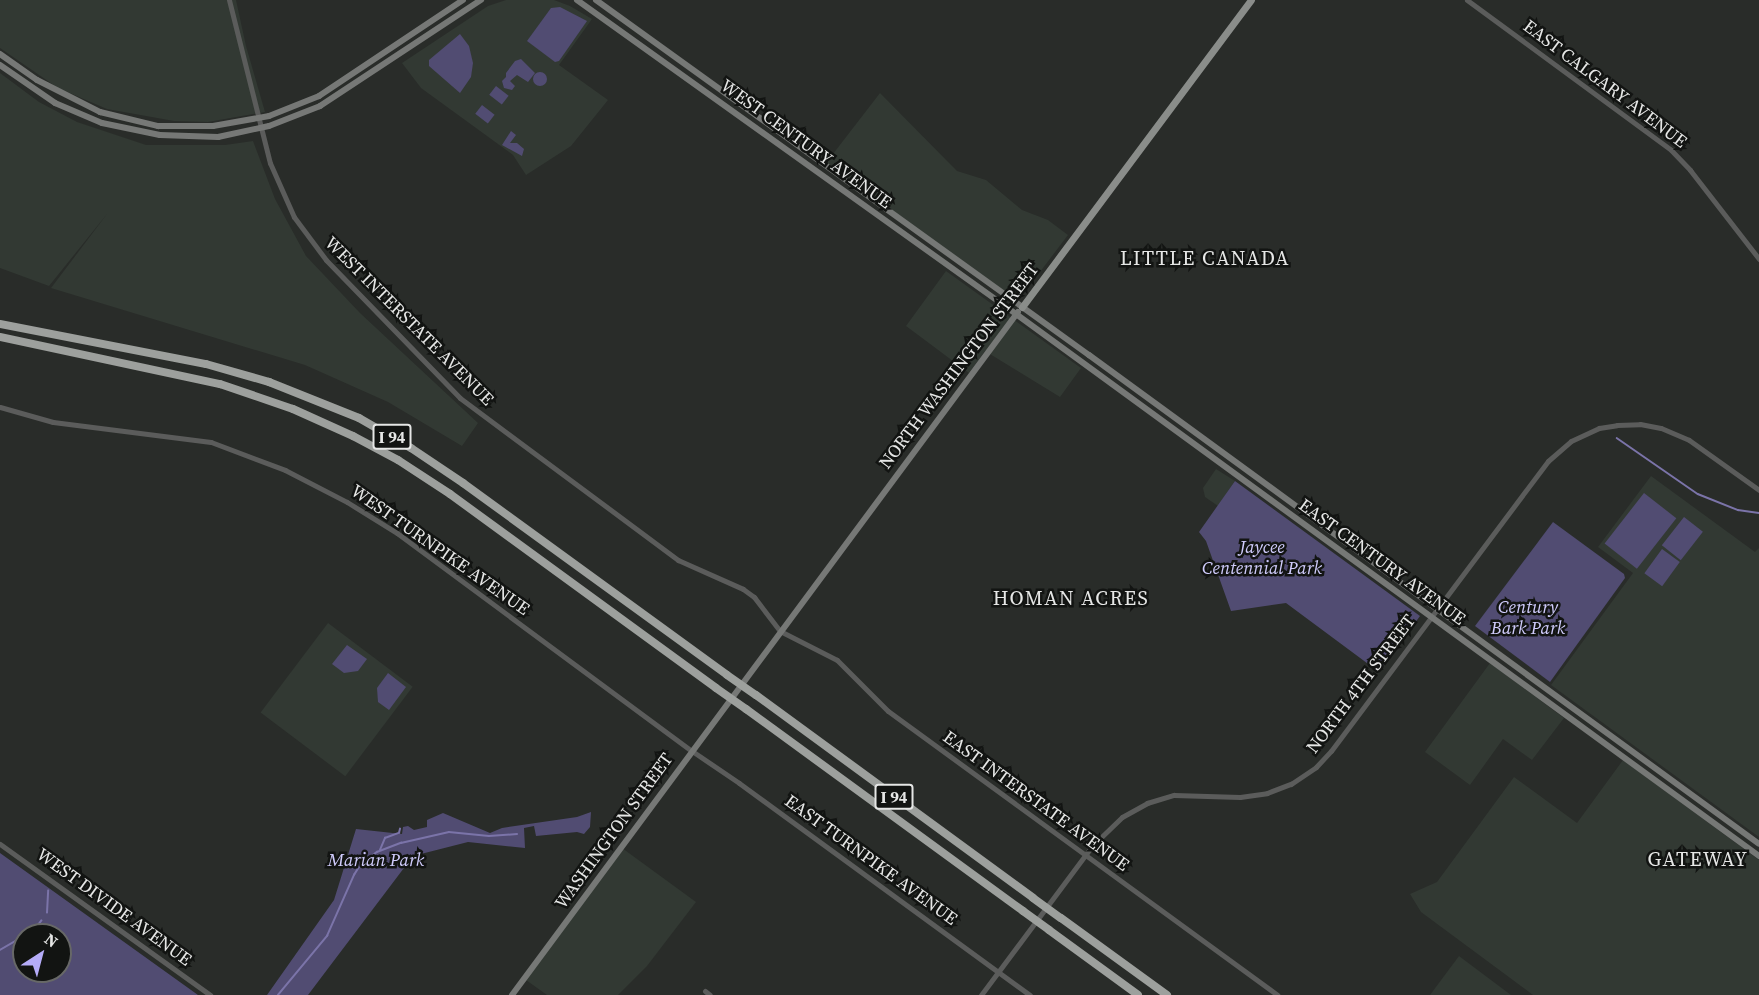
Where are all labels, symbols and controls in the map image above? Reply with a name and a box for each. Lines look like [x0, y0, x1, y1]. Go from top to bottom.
street label: EAST CALGARY AVENUE [1519, 15, 1691, 153]
street label: WEST CENTURY AVENUE [716, 74, 896, 214]
street label: WEST INTERSTATE AVENUE [320, 232, 498, 410]
district label: LITTLE CANADA [1120, 246, 1290, 270]
street label: NORTH WASHINGTON STREET [874, 259, 1044, 473]
road number: I 94 [372, 424, 412, 450]
street label: WEST TURNPIKE AVENUE [346, 480, 534, 620]
street label: EAST CENTURY AVENUE [1294, 494, 1470, 630]
park label: Jaycee Centennial Park [1202, 537, 1322, 580]
district label: HOMAN ACRES [993, 586, 1149, 610]
park label: Century Bark Park [1491, 597, 1565, 640]
street label: NORTH 4TH STREET [1302, 610, 1420, 758]
street label: EAST INTERSTATE AVENUE [939, 726, 1133, 876]
street label: WASHINGTON STREET [550, 749, 678, 913]
road number: I 94 [874, 784, 914, 810]
street label: EAST TURNPIKE AVENUE [780, 790, 962, 930]
street label: WEST DIVIDE AVENUE [32, 843, 196, 971]
district label: GATEWAY [1648, 847, 1748, 871]
park label: Marian Park [328, 849, 424, 871]
north arrow [12, 923, 72, 983]

